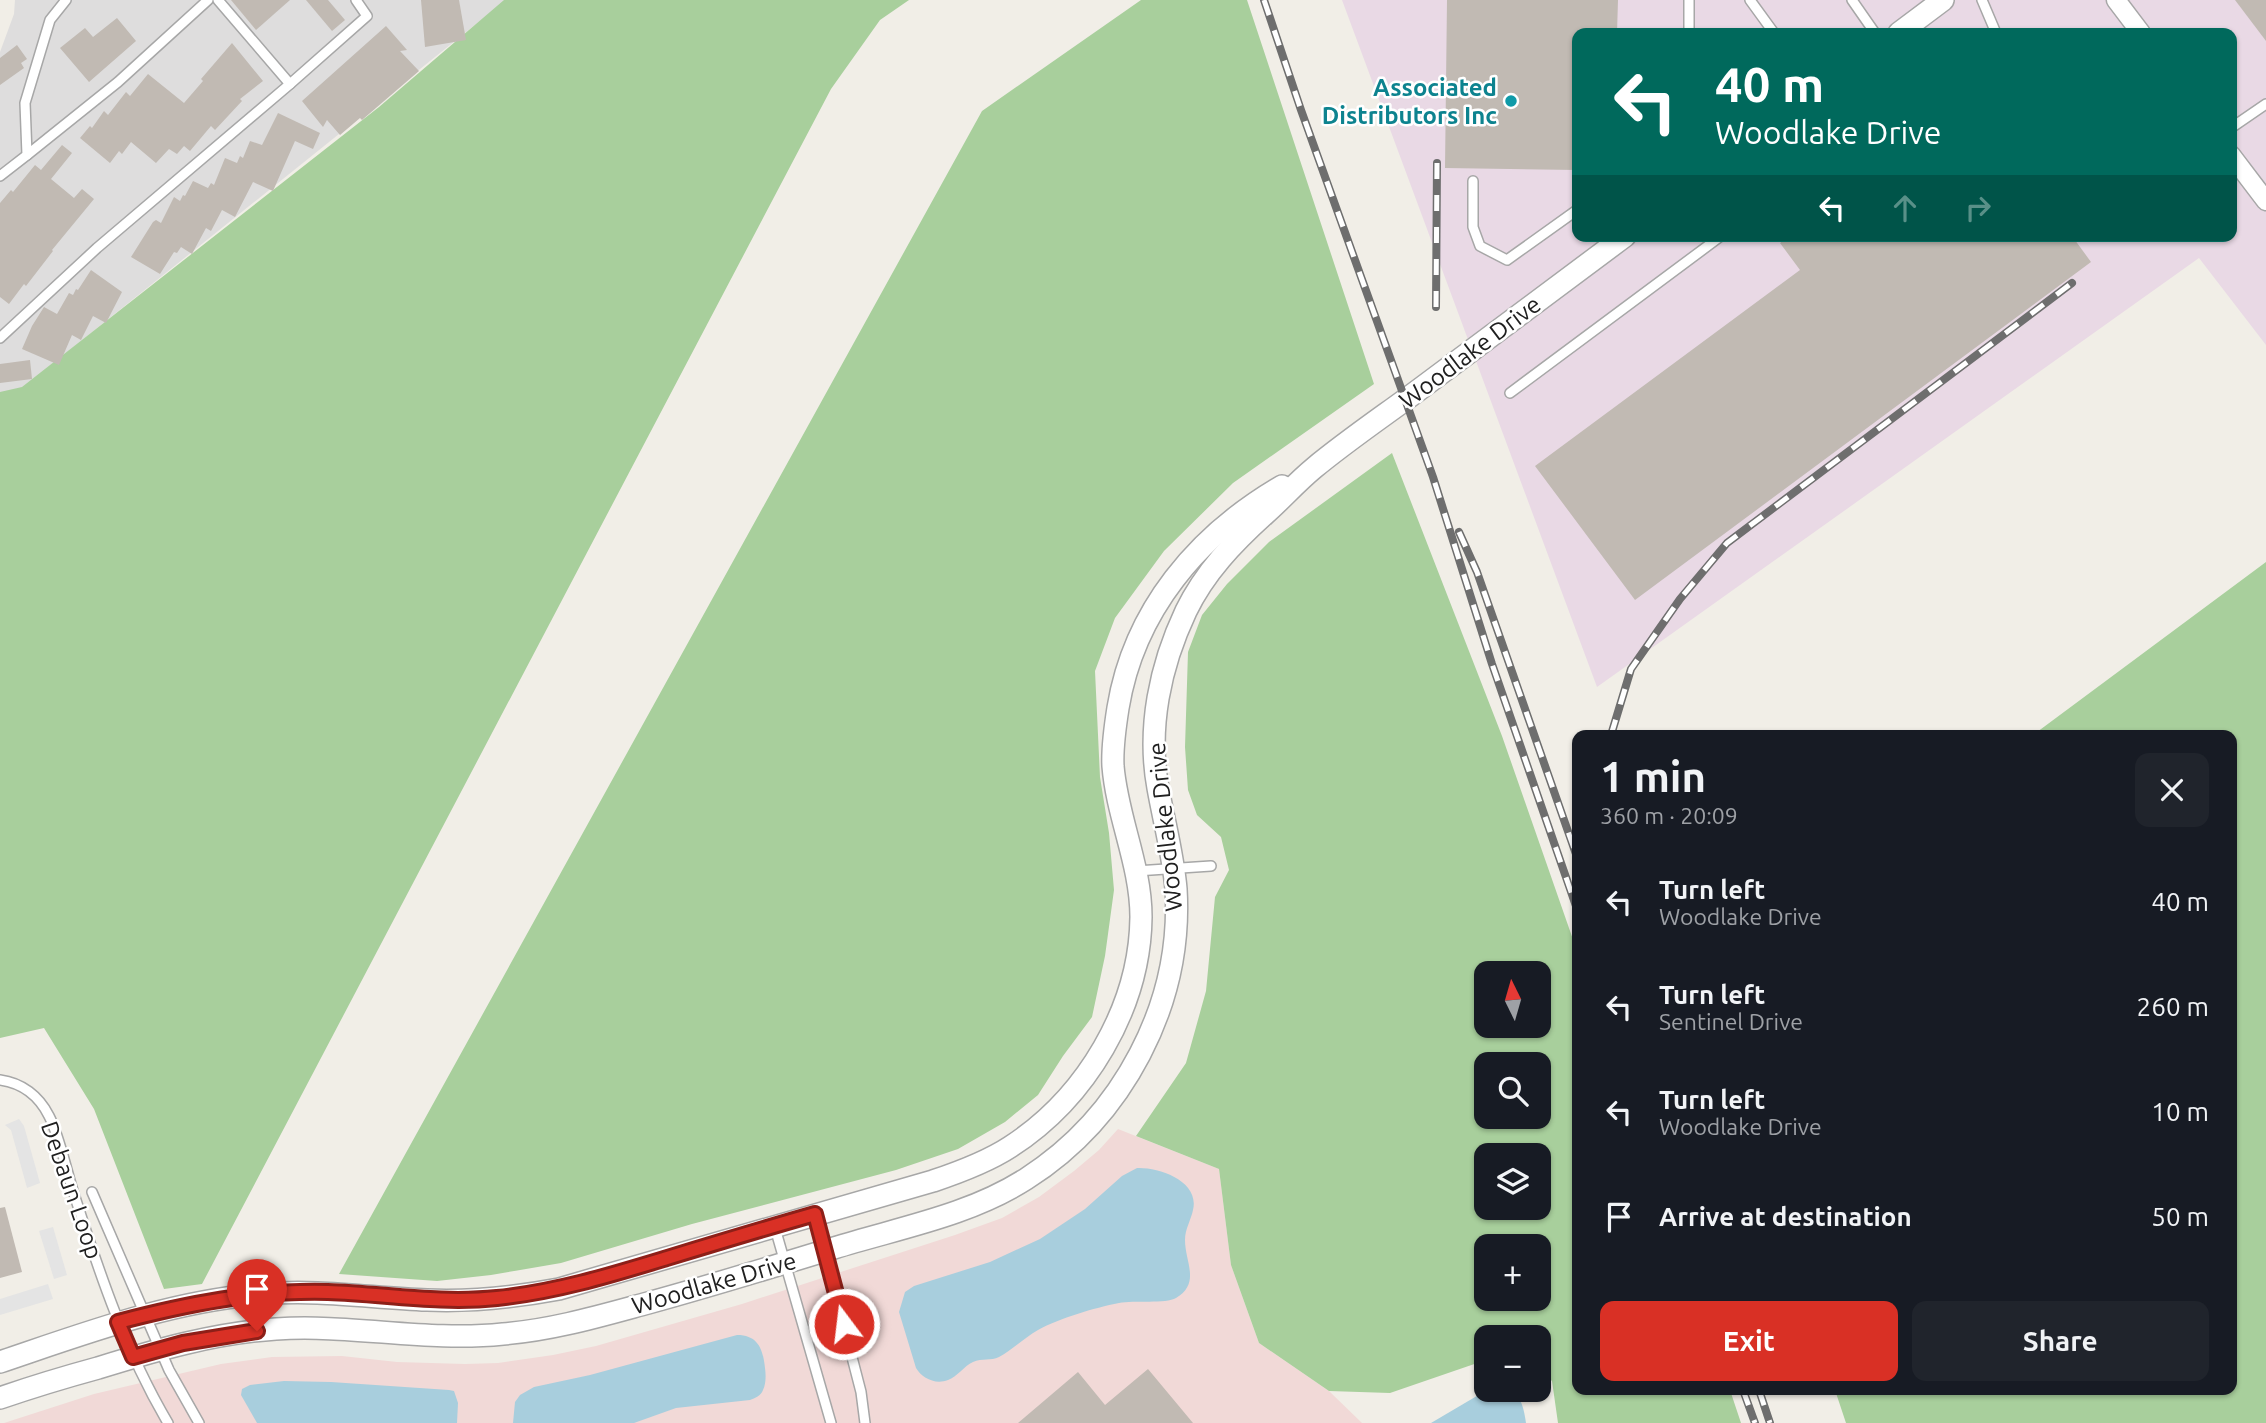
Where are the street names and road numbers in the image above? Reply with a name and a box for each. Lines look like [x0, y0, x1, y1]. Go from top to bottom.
street label: Woodlake Drive [1394, 290, 1546, 414]
street label: Woodlake Drive [1143, 741, 1187, 913]
street label: Debaun Loop [36, 1118, 108, 1262]
street label: Woodlake Drive [629, 1247, 799, 1319]

